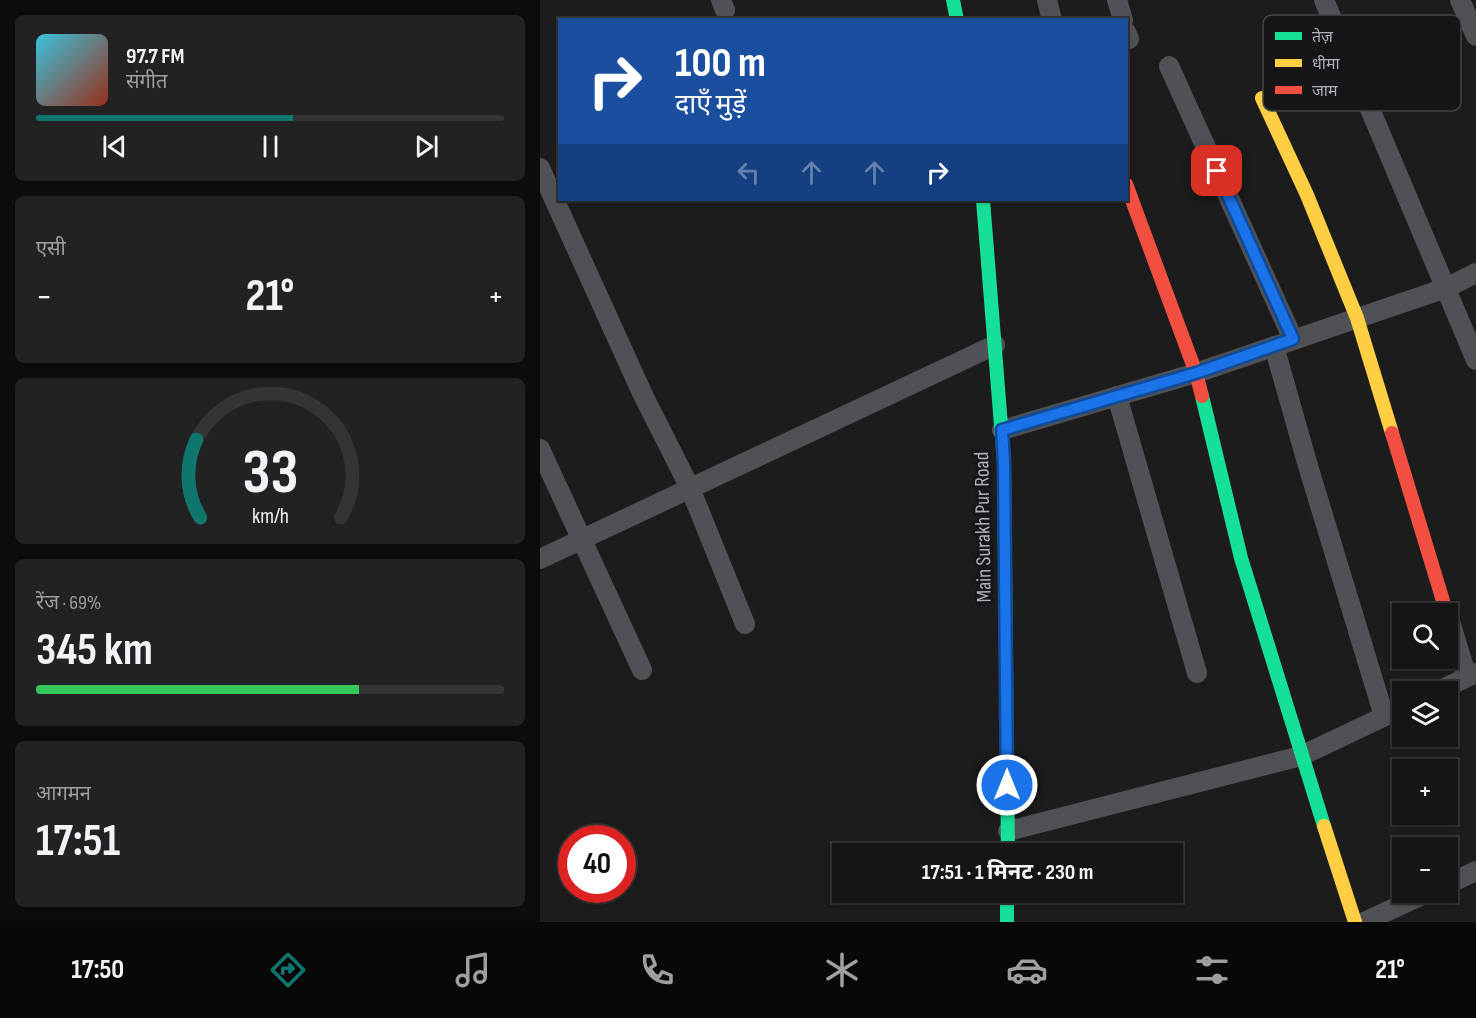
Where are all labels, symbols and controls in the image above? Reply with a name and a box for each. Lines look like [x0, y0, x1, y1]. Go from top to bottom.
legend [1263, 15, 1461, 111]
text: तेज़ [1312, 27, 1334, 47]
text: 100 m [675, 38, 766, 89]
icon: right [576, 42, 654, 120]
text: 97.7 FM [126, 43, 184, 70]
text: धीमा [1312, 55, 1341, 74]
text: संगीत [126, 70, 167, 94]
text: जाम [1312, 82, 1338, 101]
text: दाएँ मुड़ें [675, 89, 746, 121]
icon: previous [98, 130, 131, 163]
icon: pause [254, 130, 287, 163]
icon: next [410, 130, 443, 163]
pin [1191, 145, 1242, 196]
icon: arrive [1200, 154, 1233, 187]
icon: left [732, 156, 765, 189]
icon: ahead [795, 156, 828, 189]
icon: ahead [858, 156, 891, 189]
icon: right [921, 156, 954, 189]
text: एसी [36, 237, 66, 261]
text: 21° [246, 269, 294, 324]
text: − [36, 277, 52, 317]
text: + [488, 277, 504, 317]
text: 33 [242, 436, 298, 511]
street label: Main Surakh Pur Road [969, 451, 997, 603]
text: km/h [251, 504, 289, 529]
text: रेंज · 69% [36, 591, 101, 615]
map controls [1392, 603, 1458, 903]
button: search [1392, 603, 1458, 669]
text: 345 km [36, 623, 153, 678]
button: layers [1392, 681, 1458, 747]
position arrow [975, 753, 1039, 817]
button: + [1392, 759, 1458, 825]
text: आगमन [36, 782, 91, 806]
text: 17:51 [36, 814, 120, 869]
speed limit sign: 40 [558, 825, 636, 903]
button: − [1392, 837, 1458, 903]
text: 17:51 · 1 मिनट · 230 m [922, 859, 1093, 886]
icon: directions [267, 949, 309, 991]
icon: music [452, 949, 494, 991]
icon: phone [636, 949, 678, 991]
icon: climate [821, 949, 863, 991]
icon: car [1006, 949, 1048, 991]
icon: filters [1191, 949, 1233, 991]
text: 17:50 [71, 954, 124, 986]
text: 21° [1375, 954, 1405, 986]

